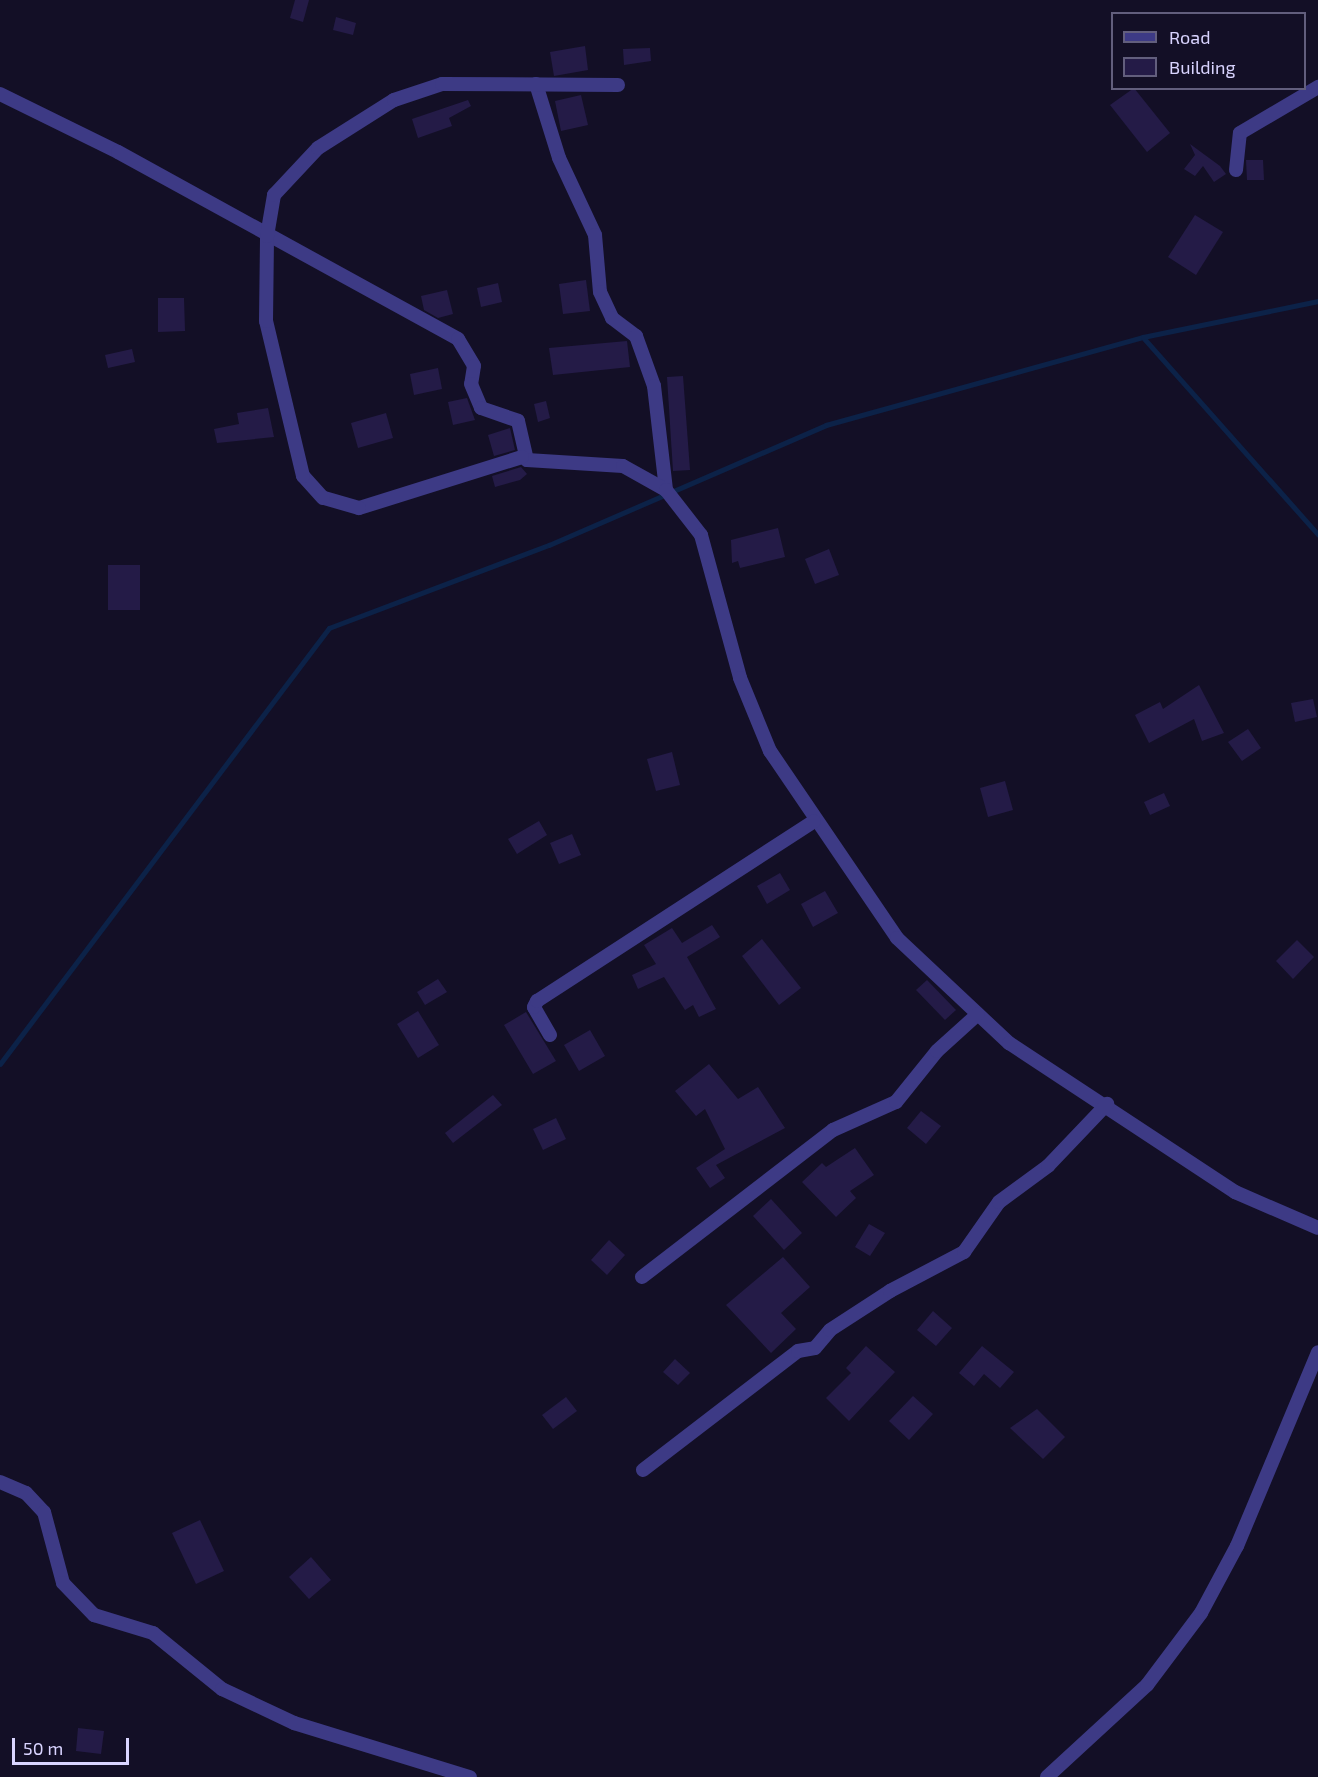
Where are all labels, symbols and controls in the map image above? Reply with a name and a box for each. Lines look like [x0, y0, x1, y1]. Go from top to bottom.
legend [1111, 12, 1306, 90]
text: Road [1169, 26, 1210, 48]
text: Building [1169, 56, 1236, 78]
scale bar [15, 1726, 132, 1764]
text: 50 m [23, 1737, 63, 1759]

